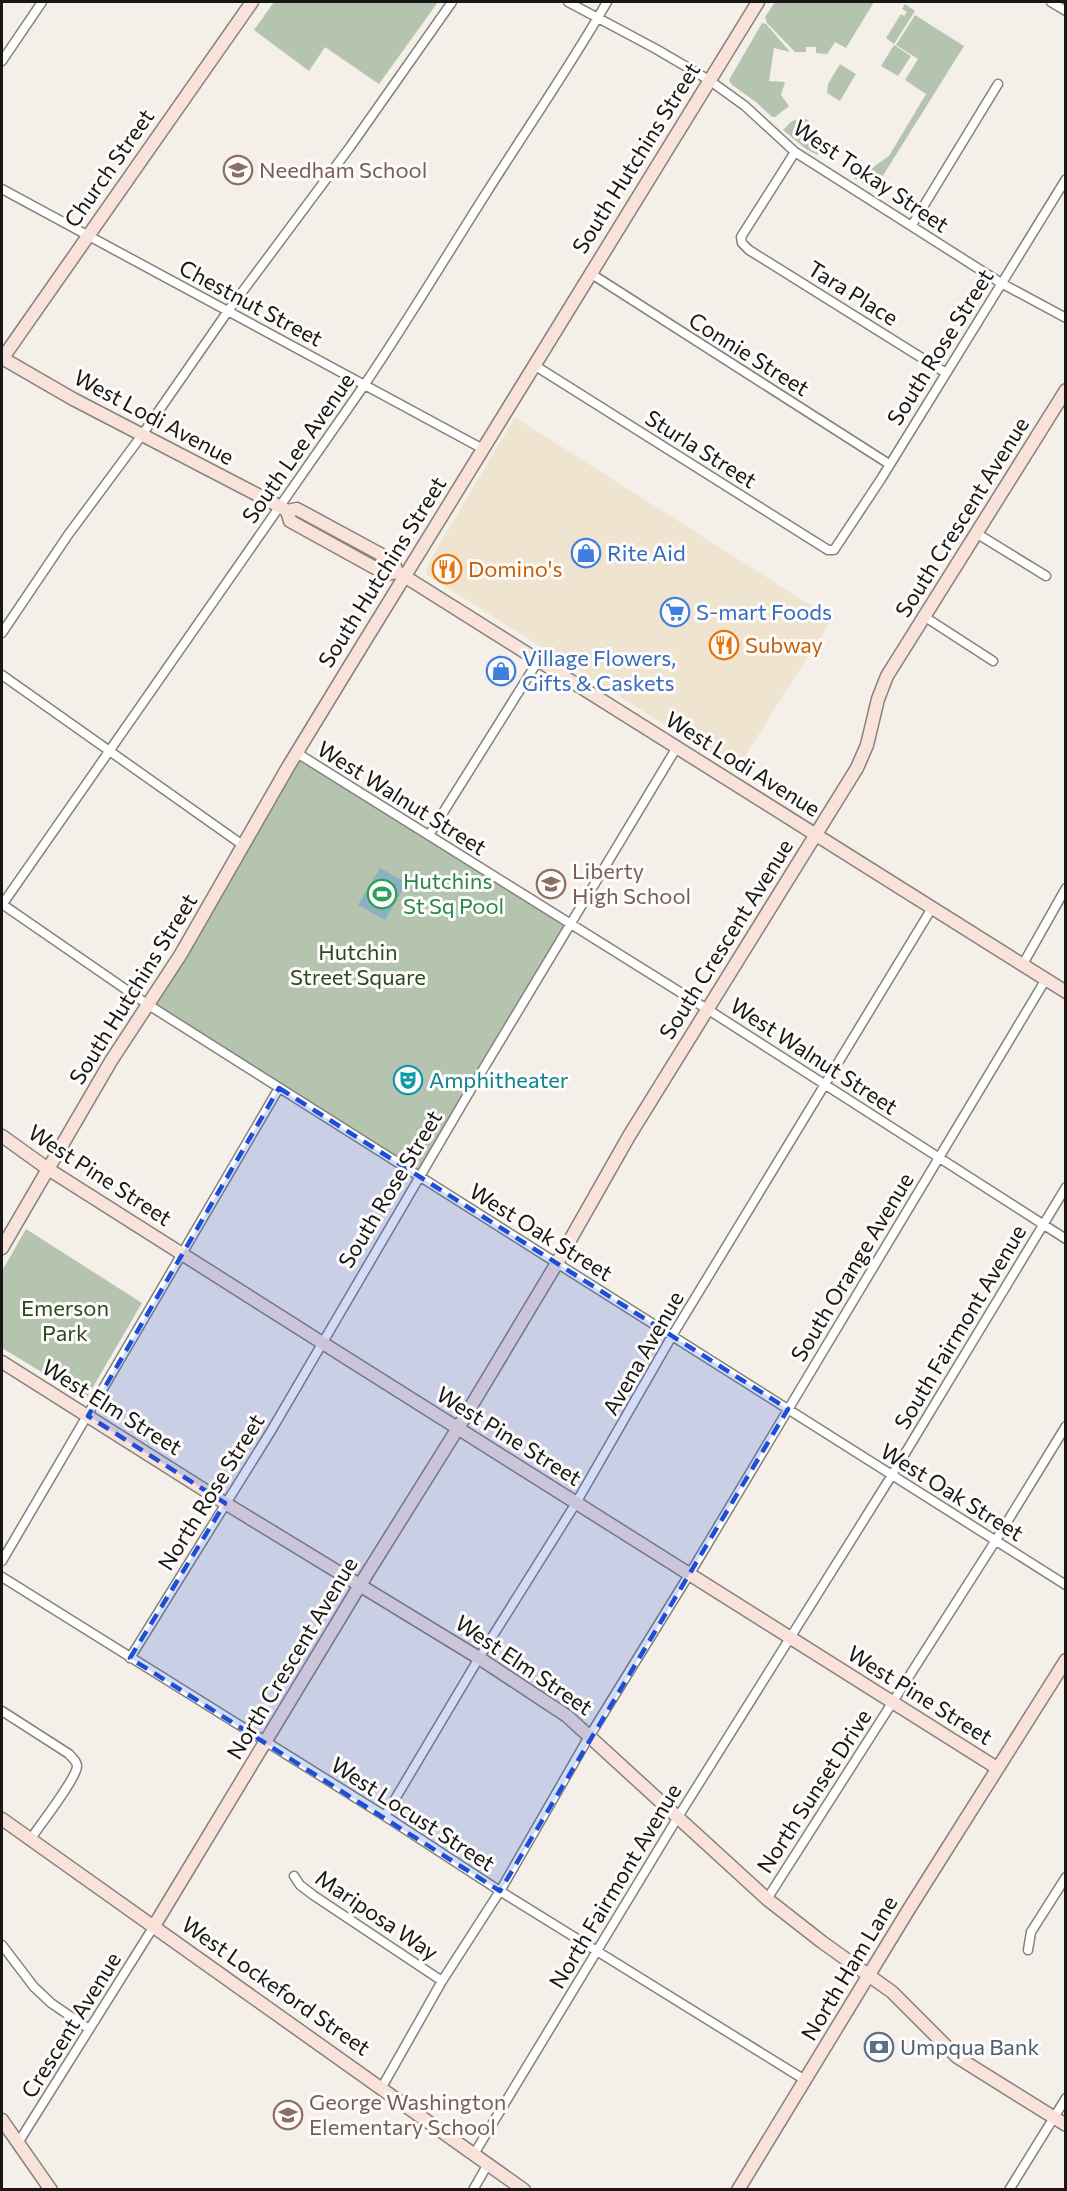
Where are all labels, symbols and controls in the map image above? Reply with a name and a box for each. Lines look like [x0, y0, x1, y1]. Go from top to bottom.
street label: South Hutchins Street [566, 57, 705, 258]
street label: Church Street [58, 103, 159, 232]
street label: West Tokay Street [788, 113, 954, 238]
school or university icon: Needham School [222, 154, 254, 186]
place label: Needham School [259, 156, 427, 183]
street label: Chestnut Street [175, 253, 328, 352]
street label: Tara Place [803, 254, 903, 331]
street label: South Rose Street [881, 264, 998, 430]
street label: Connie Street [684, 306, 815, 401]
street label: West Lodi Avenue [70, 363, 239, 470]
street label: South Lee Avenue [236, 367, 360, 528]
street label: Sturla Street [641, 404, 762, 493]
street label: South Crescent Avenue [889, 412, 1034, 622]
street label: South Hutchins Street [312, 471, 451, 672]
shop icon: Rite Aid [570, 537, 602, 569]
place label: Rite Aid [607, 539, 686, 566]
restaurant icon: Domino's [431, 553, 463, 585]
place label: Domino's [468, 555, 562, 582]
supermarket icon: S-mart Foods [659, 596, 691, 628]
place label: S-mart Foods [696, 598, 832, 625]
restaurant icon: Subway [708, 629, 740, 661]
place label: Subway [745, 631, 823, 658]
place label: Village Flowers, Gifts & Caskets [522, 644, 676, 696]
shop icon: Village Flowers, Gifts & Caskets [485, 655, 517, 687]
street label: West Lodi Avenue [661, 705, 826, 822]
street label: West Walnut Street [313, 735, 492, 861]
street label: South Crescent Avenue [653, 834, 798, 1044]
place label: Liberty High School [572, 857, 691, 909]
place label: Hutchins St Sq Pool [403, 867, 504, 919]
school or university icon: Liberty High School [535, 868, 567, 900]
sports icon: Hutchins St Sq Pool [366, 878, 398, 910]
street label: South Hutchins Street [63, 888, 202, 1089]
park label: Hutchin Street Square [290, 938, 426, 990]
street label: West Walnut Street [725, 991, 903, 1120]
theatre icon: Amphitheater [392, 1064, 424, 1096]
place label: Amphitheater [429, 1066, 569, 1093]
street label: South Rose Street [332, 1105, 447, 1272]
street label: West Pine Street [23, 1118, 177, 1231]
street label: South Orange Avenue [784, 1167, 919, 1366]
street label: West Oak Street [465, 1177, 618, 1286]
street label: South Fairmont Avenue [888, 1220, 1031, 1434]
street label: Avena Avenue [596, 1286, 689, 1419]
park label: Emerson Park [21, 1294, 109, 1346]
street label: West Elm Street [37, 1353, 187, 1460]
street label: West Pine Street [432, 1380, 587, 1491]
street label: North Rose Street [152, 1409, 270, 1575]
street label: West Oak Street [876, 1437, 1029, 1546]
street label: North Crescent Avenue [220, 1552, 363, 1764]
street label: West Elm Street [450, 1609, 598, 1720]
street label: West Pine Street [843, 1639, 998, 1750]
street label: North Sunset Drive [751, 1704, 877, 1878]
street label: West Locust Street [326, 1751, 500, 1877]
street label: North Fairmont Avenue [543, 1778, 686, 1993]
street label: Mariposa Way [311, 1864, 444, 1966]
street label: North Ham Lane [795, 1890, 902, 2045]
street label: West Lockeford Street [177, 1910, 376, 2061]
street label: Crescent Avenue [15, 1947, 126, 2103]
bank icon: Umpqua Bank [863, 2031, 895, 2063]
place label: Umpqua Bank [900, 2033, 1039, 2060]
place label: George Washington Elementary School [309, 2088, 506, 2140]
school or university icon: George Washington Elementary School [272, 2099, 304, 2131]

